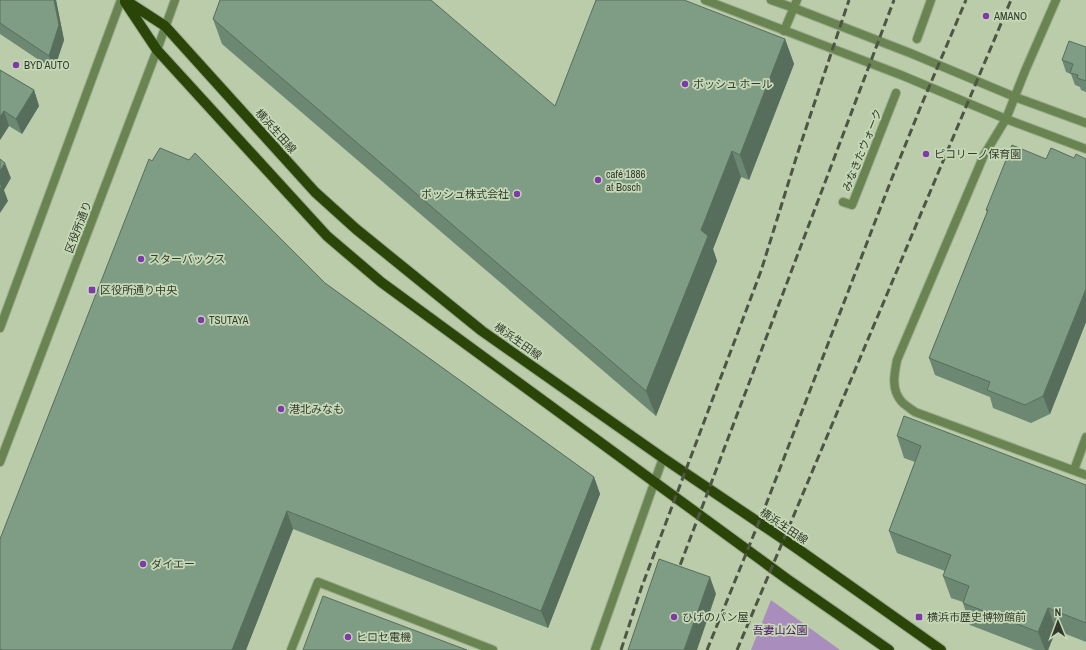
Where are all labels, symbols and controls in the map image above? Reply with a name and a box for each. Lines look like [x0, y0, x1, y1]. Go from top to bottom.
place label: AMANO [993, 9, 1027, 23]
marker: AMANO [981, 11, 991, 21]
place label: BYD AUTO [24, 58, 69, 72]
marker: BYD AUTO [11, 60, 21, 70]
place label: ボッシュ ホール [693, 77, 773, 91]
marker: ボッシュ ホール [680, 79, 690, 89]
street label: 横浜生田線 [252, 106, 300, 156]
street label: みなきたウォーク [839, 107, 885, 193]
place label: ピコリーノ保育園 [934, 147, 1021, 161]
marker: ピコリーノ保育園 [921, 149, 931, 159]
place label: café 1886 at Bosch [606, 167, 646, 194]
marker: café 1886 at Bosch [593, 175, 603, 185]
place label: ボッシュ株式会社 [421, 187, 509, 201]
marker: ボッシュ株式会社 [512, 189, 522, 199]
street label: 区役所通り [62, 199, 94, 255]
place label: スターバックス [149, 252, 226, 266]
marker: スターバックス [136, 254, 146, 264]
place label: 区役所通り中央 [100, 283, 178, 297]
marker: 区役所通り中央 [87, 285, 97, 295]
place label: TSUTAYA [209, 313, 250, 327]
marker: TSUTAYA [196, 315, 206, 325]
street label: 横浜生田線 [491, 319, 545, 363]
place label: 港北みなも [289, 402, 344, 416]
marker: 港北みなも [276, 404, 286, 414]
street label: 横浜生田線 [757, 505, 811, 547]
place label: ダイエー [151, 557, 195, 571]
marker: ダイエー [138, 559, 148, 569]
north arrow [1038, 602, 1078, 642]
text: N [1054, 605, 1061, 619]
place label: ひげのパン屋 [682, 610, 749, 624]
place label: 横浜市歴史博物館前 [927, 610, 1026, 624]
marker: ひげのパン屋 [669, 612, 679, 622]
marker: 横浜市歴史博物館前 [914, 612, 924, 622]
park label: 吾妻山公園 [753, 623, 808, 637]
place label: ヒロセ電機 [356, 630, 411, 644]
marker: ヒロセ電機 [343, 632, 353, 642]

